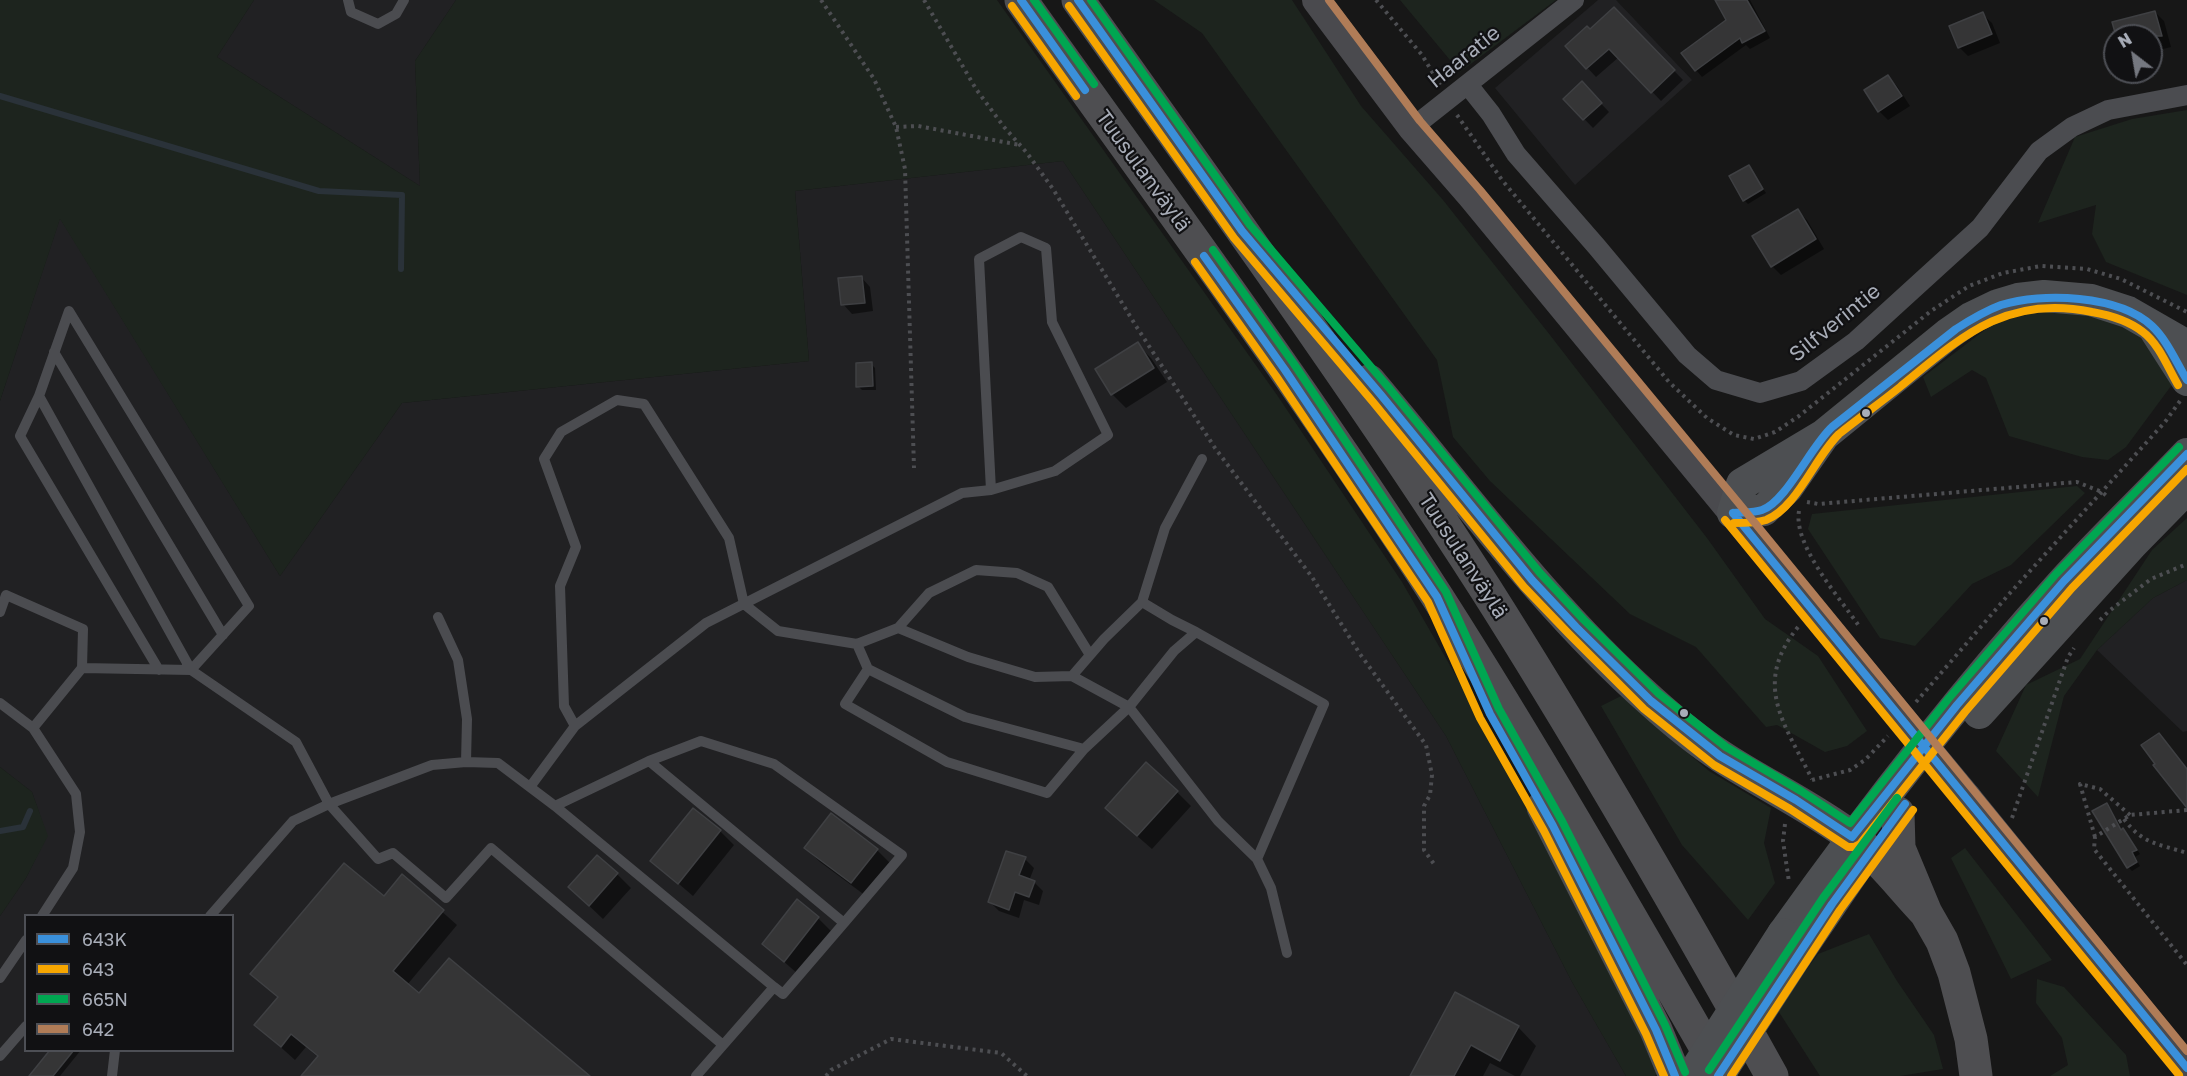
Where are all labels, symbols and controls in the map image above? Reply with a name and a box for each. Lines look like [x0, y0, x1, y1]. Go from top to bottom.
street label: Haaratie [1423, 20, 1505, 94]
north arrow [2103, 24, 2163, 84]
text: N [2114, 29, 2135, 52]
street label: Tuusulanväylä [1090, 105, 1196, 237]
street label: Silfverintie [1784, 279, 1886, 367]
unlabelled marker [1860, 407, 1872, 419]
street label: Tuusulanväylä [1413, 489, 1513, 623]
unlabelled marker [2038, 615, 2050, 627]
unlabelled marker [1678, 707, 1690, 719]
legend [24, 914, 234, 1052]
text: 643K [82, 928, 127, 950]
text: 643 [82, 958, 114, 980]
text: 665N [82, 988, 128, 1010]
text: 642 [82, 1018, 114, 1040]

